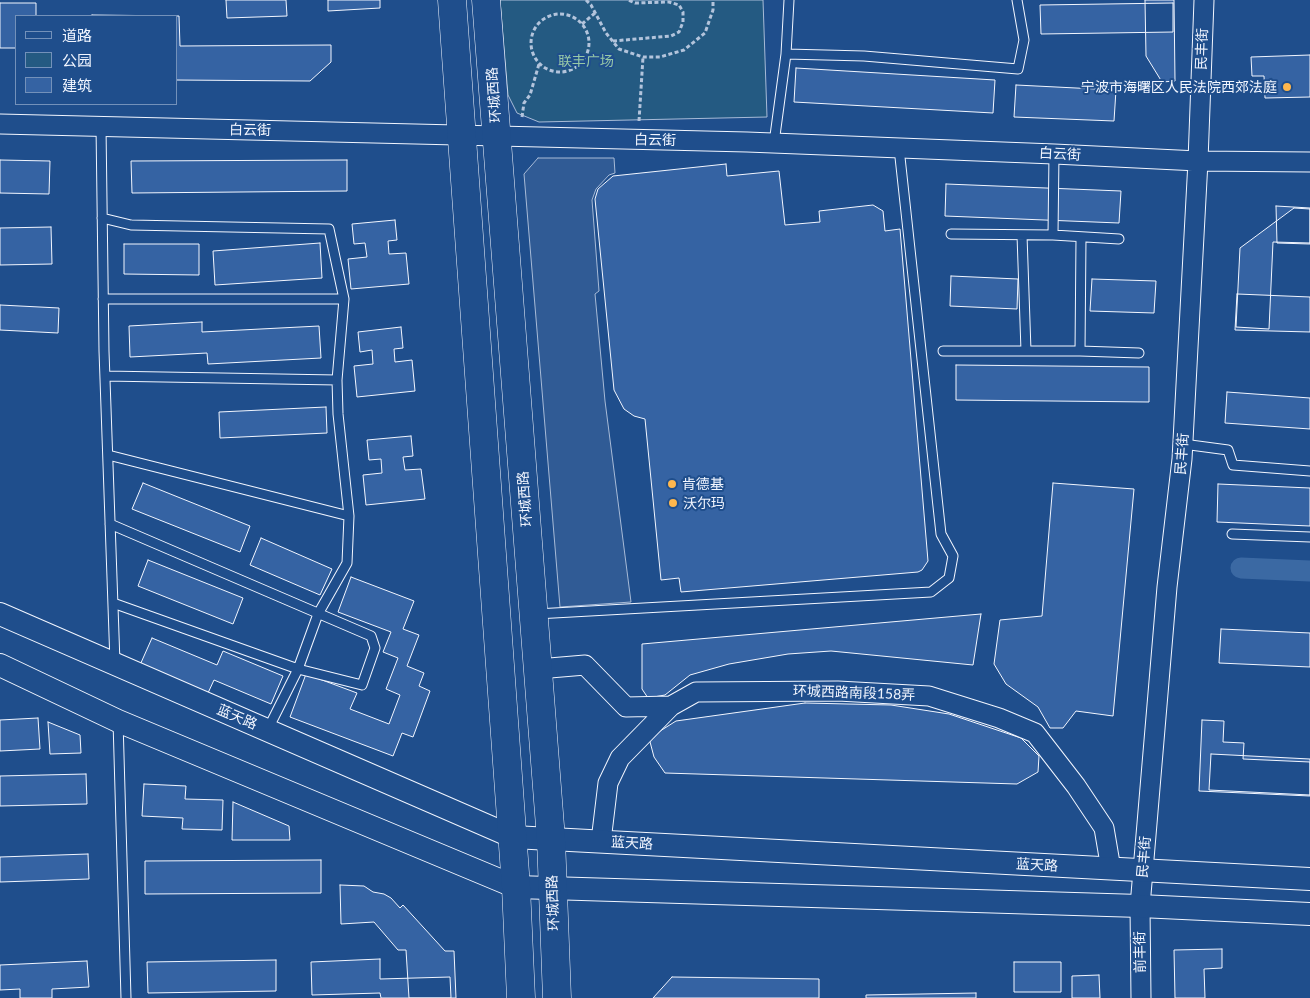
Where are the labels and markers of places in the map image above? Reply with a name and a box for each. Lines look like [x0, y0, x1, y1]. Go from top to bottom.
place label: 宁波市海曙区人民法院西郊法庭 [1081, 79, 1277, 95]
marker: 宁波市海曙区人民法院西郊法庭 [1281, 81, 1293, 93]
place label: 肯德基 [682, 476, 724, 492]
marker: 肯德基 [666, 478, 678, 490]
place label: 沃尔玛 [683, 495, 725, 511]
marker: 沃尔玛 [667, 497, 679, 509]

